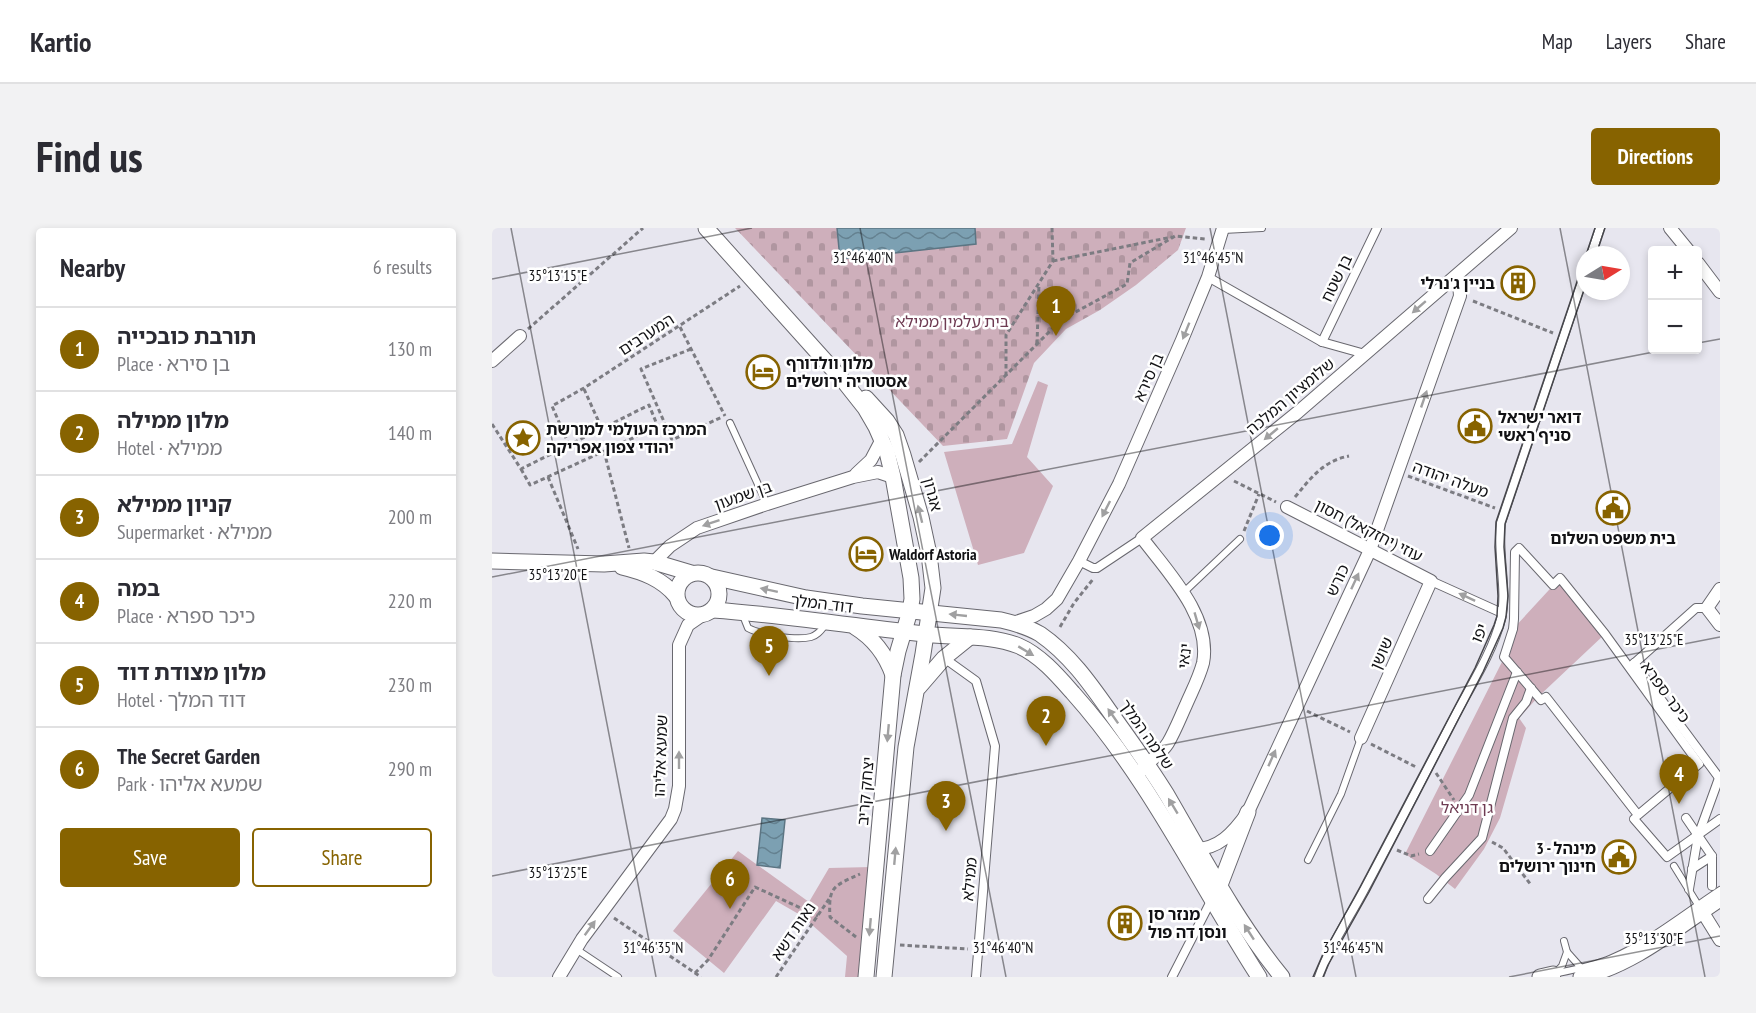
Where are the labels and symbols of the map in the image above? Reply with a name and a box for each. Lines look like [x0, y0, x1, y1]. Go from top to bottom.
north arrow [1576, 246, 1630, 300]
text: 31°46'40"N [833, 248, 893, 267]
text: 31°46'45"N [1183, 248, 1243, 267]
street label: בן שטח [1316, 251, 1356, 305]
building icon: בניין ג'נרלי [1500, 265, 1536, 301]
text: 35°13'15"E [528, 266, 588, 285]
place label: בניין ג'נרלי [1420, 273, 1495, 293]
pin: 1 [1036, 286, 1076, 336]
one-way arrow [1411, 301, 1427, 314]
street label: המערבים [614, 309, 678, 359]
park label: בית עלמין ממילא [895, 311, 1009, 331]
one-way arrow [1181, 322, 1190, 340]
street label: בן סירא [1128, 350, 1168, 404]
place label: מלון וולדורף אסטוריה ירושלים [786, 353, 907, 391]
street label: שלומציון המלכה [1242, 353, 1338, 439]
hotel icon: מלון וולדורף אסטוריה ירושלים [745, 354, 781, 390]
one-way arrow [1419, 390, 1429, 408]
place label: דואר ישראל סניף ראשי [1498, 407, 1581, 445]
public building icon: דואר ישראל סניף ראשי [1457, 408, 1493, 444]
place label: המרכז העולמי למורשת יהודי צפון אפריקה [546, 419, 707, 457]
place icon: המרכז העולמי למורשת יהודי צפון אפריקה [505, 420, 541, 456]
one-way arrow [1263, 428, 1279, 441]
street label: מעלה יהודה [1410, 456, 1492, 502]
street label: אגרון [919, 475, 947, 513]
street label: בן שמעון [712, 476, 774, 514]
public building icon: בית משפט השלום [1595, 490, 1631, 526]
street label: עוזי (יחזקאל) חסון [1312, 494, 1426, 566]
one-way arrow [1101, 501, 1111, 518]
one-way arrow [915, 504, 924, 523]
one-way arrow [702, 519, 720, 529]
your location [1255, 521, 1284, 550]
place label: בית משפט השלום [1550, 528, 1676, 548]
hotel icon: Waldorf Astoria [848, 536, 884, 572]
place label: Waldorf Astoria [888, 544, 977, 564]
street label: כורש [1321, 561, 1353, 599]
text: 35°13'20"E [528, 565, 588, 584]
one-way arrow [1350, 573, 1359, 590]
one-way arrow [759, 585, 778, 594]
street label: דוד המלך [790, 589, 855, 617]
one-way arrow [1457, 592, 1475, 602]
one-way arrow [948, 610, 967, 620]
one-way arrow [1193, 612, 1202, 630]
street label: יפו [1466, 620, 1492, 646]
pin: 5 [750, 626, 788, 676]
text: 35°13'25"E [1624, 630, 1684, 649]
street label: שושן [1365, 634, 1397, 672]
street label: ינאי [1173, 642, 1195, 670]
one-way arrow [1018, 645, 1034, 656]
street label: כיכר ספרא [1637, 657, 1695, 727]
street label: שלמה המלך [1116, 695, 1178, 773]
pin: 2 [1026, 696, 1066, 746]
one-way arrow [1107, 708, 1119, 724]
street label: שמעא אליהו [649, 714, 671, 798]
one-way arrow [883, 724, 893, 743]
one-way arrow [1268, 750, 1277, 767]
one-way arrow [674, 751, 684, 770]
pin: 4 [1660, 754, 1698, 804]
street label: יצחק קריב [852, 756, 878, 826]
pin: 3 [926, 782, 966, 831]
park label: גן דניאל [1441, 797, 1493, 817]
one-way arrow [1168, 798, 1179, 814]
place label: 3 - מינהל חינוך ירושלים [1499, 838, 1596, 876]
public building icon: 3 - מינהל חינוך ירושלים [1601, 839, 1637, 875]
one-way arrow [890, 846, 900, 865]
street label: ממילא [957, 856, 981, 902]
pin: 6 [710, 860, 750, 909]
text: 35°13'25"E [528, 863, 588, 882]
street label: נאות דשא [766, 898, 820, 964]
place label: מנזר סן ונסן דה פול [1148, 904, 1227, 942]
building icon: מנזר סן ונסן דה פול [1107, 905, 1143, 941]
one-way arrow [865, 918, 875, 937]
one-way arrow [584, 920, 596, 936]
one-way arrow [1244, 924, 1255, 940]
text: 35°13'30"E [1624, 929, 1684, 948]
text: 31°46'35"N [623, 938, 683, 957]
text: 31°46'40"N [973, 938, 1033, 957]
text: 31°46'45"N [1323, 938, 1383, 957]

